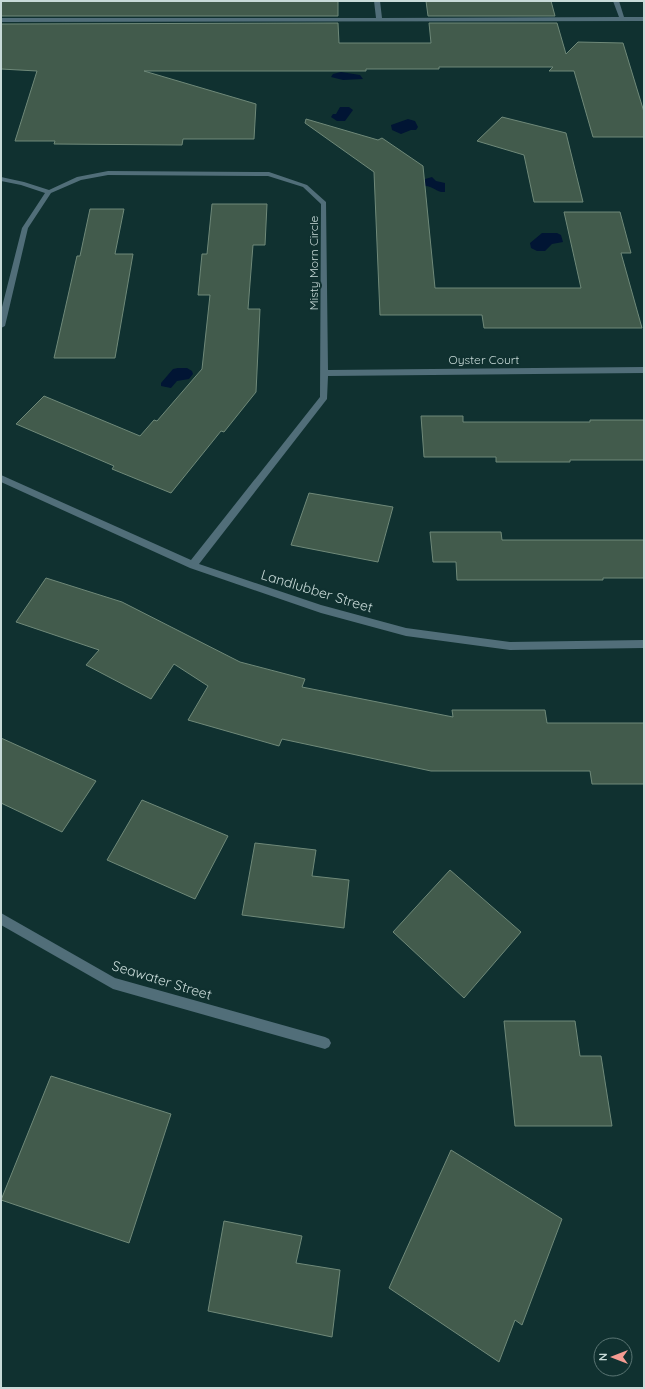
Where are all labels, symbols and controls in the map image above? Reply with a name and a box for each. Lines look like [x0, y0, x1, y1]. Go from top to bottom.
street label: Misty Morn Circle [306, 215, 321, 310]
street label: Oyster Court [449, 352, 519, 367]
street label: Landlubber Street [259, 565, 375, 617]
street label: Seawater Street [110, 956, 214, 1004]
north arrow [593, 1337, 633, 1377]
text: N [596, 1353, 610, 1361]

